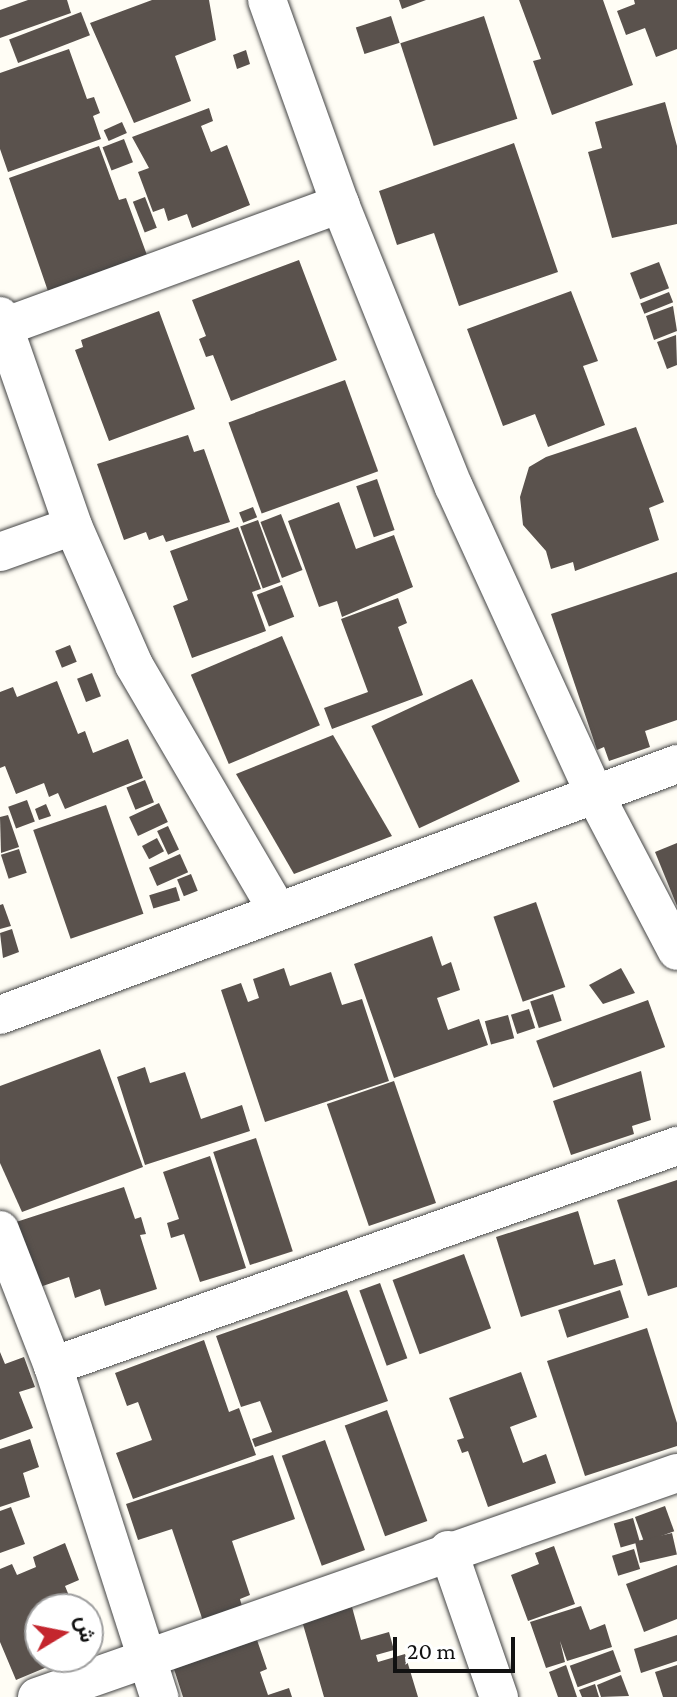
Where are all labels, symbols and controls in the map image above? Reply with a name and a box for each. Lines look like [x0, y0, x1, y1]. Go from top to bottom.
north arrow [24, 1593, 104, 1673]
text: ش [72, 1614, 101, 1644]
scale bar [397, 1621, 519, 1671]
text: 20 m [407, 1637, 456, 1664]

